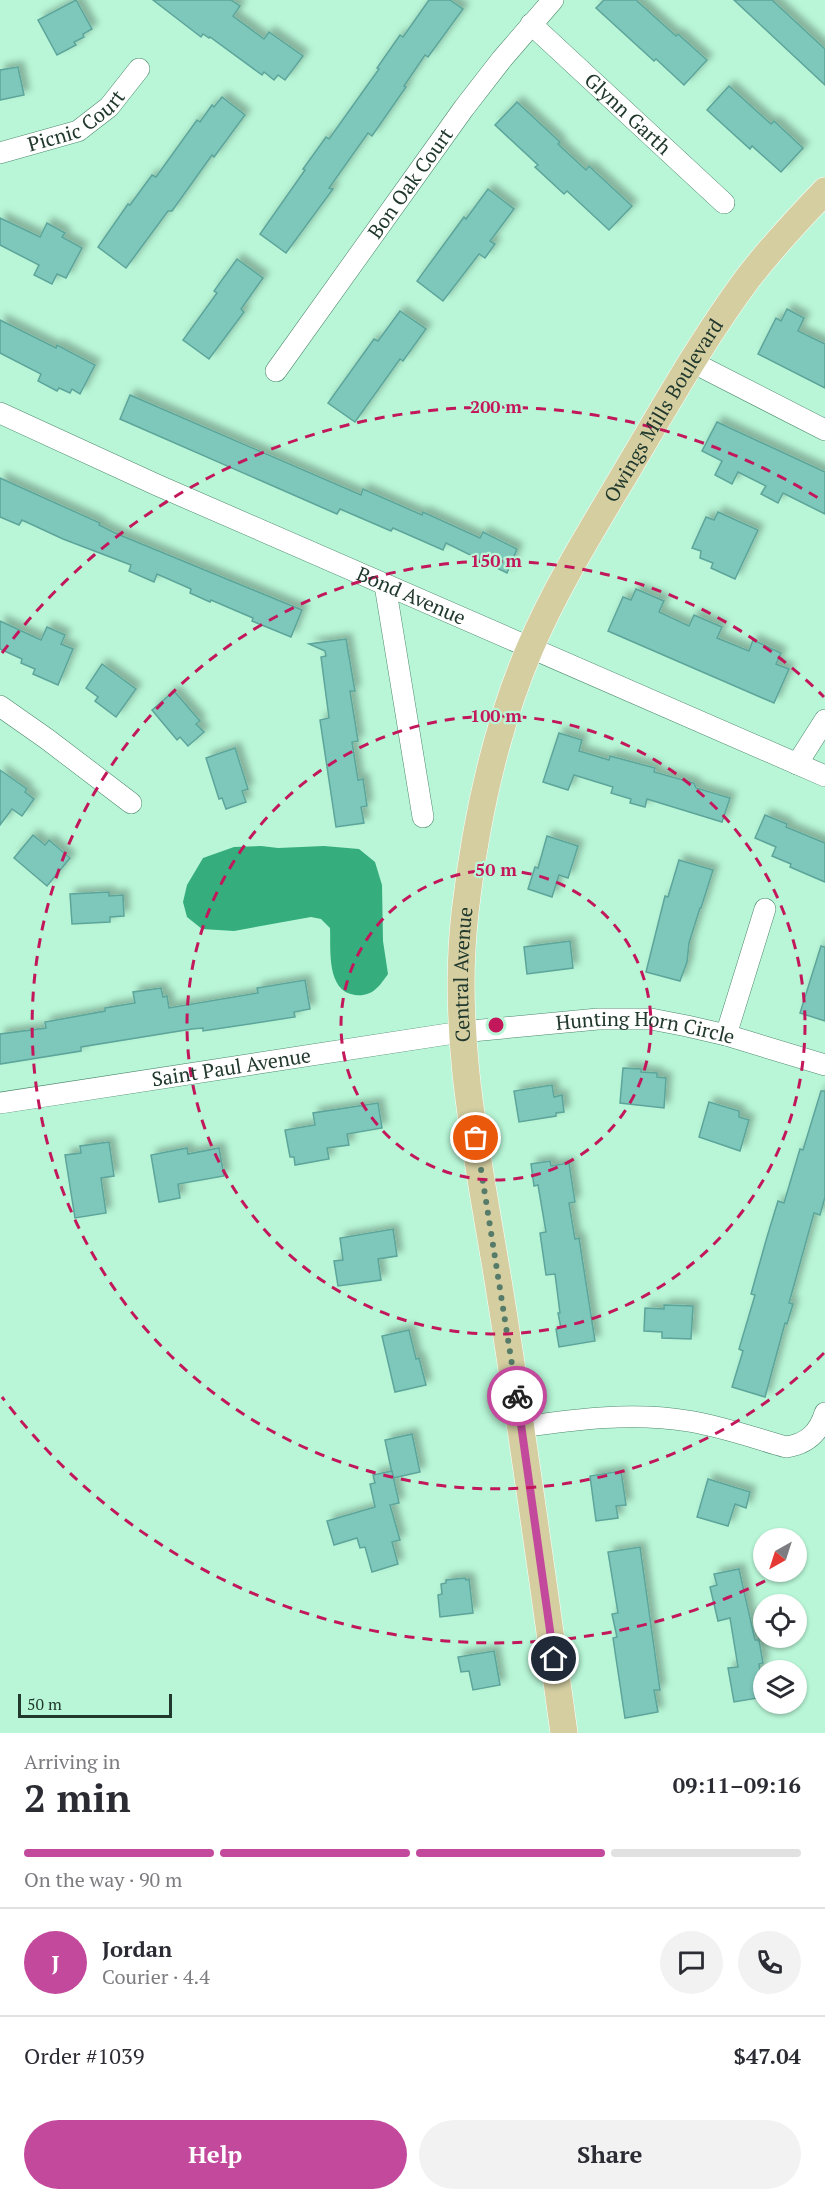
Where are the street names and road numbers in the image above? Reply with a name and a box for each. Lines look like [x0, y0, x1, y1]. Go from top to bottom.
street label: Glynn Garth [579, 66, 678, 161]
street label: Picnic Court [24, 83, 131, 158]
street label: Bon Oak Court [361, 121, 459, 244]
street label: Owings Mills Boulevard [597, 313, 729, 507]
street label: Bond Avenue [353, 560, 470, 631]
street label: Central Avenue [447, 905, 479, 1043]
street label: Hunting Horn Circle [554, 1005, 738, 1050]
street label: Saint Paul Avenue [150, 1041, 313, 1092]

